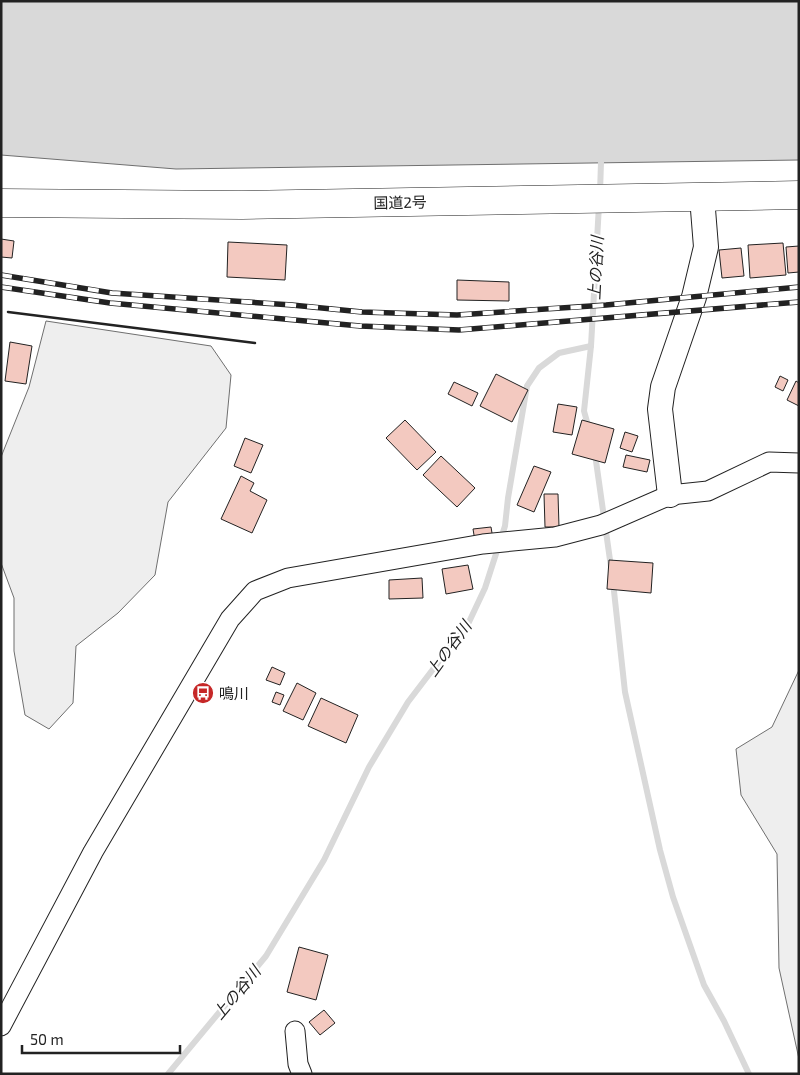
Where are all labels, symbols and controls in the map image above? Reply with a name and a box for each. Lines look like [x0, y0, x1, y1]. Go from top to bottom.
street label: 国道2号 [373, 193, 427, 211]
water label: 上の谷川 [584, 234, 606, 300]
water label: 上の谷川 [422, 615, 476, 679]
bus stop icon: 鳴川 [191, 681, 215, 705]
place label: 鳴川 [219, 684, 249, 702]
water label: 上の谷川 [208, 960, 265, 1023]
scale bar [22, 1022, 180, 1054]
text: 50 m [30, 1030, 64, 1048]

